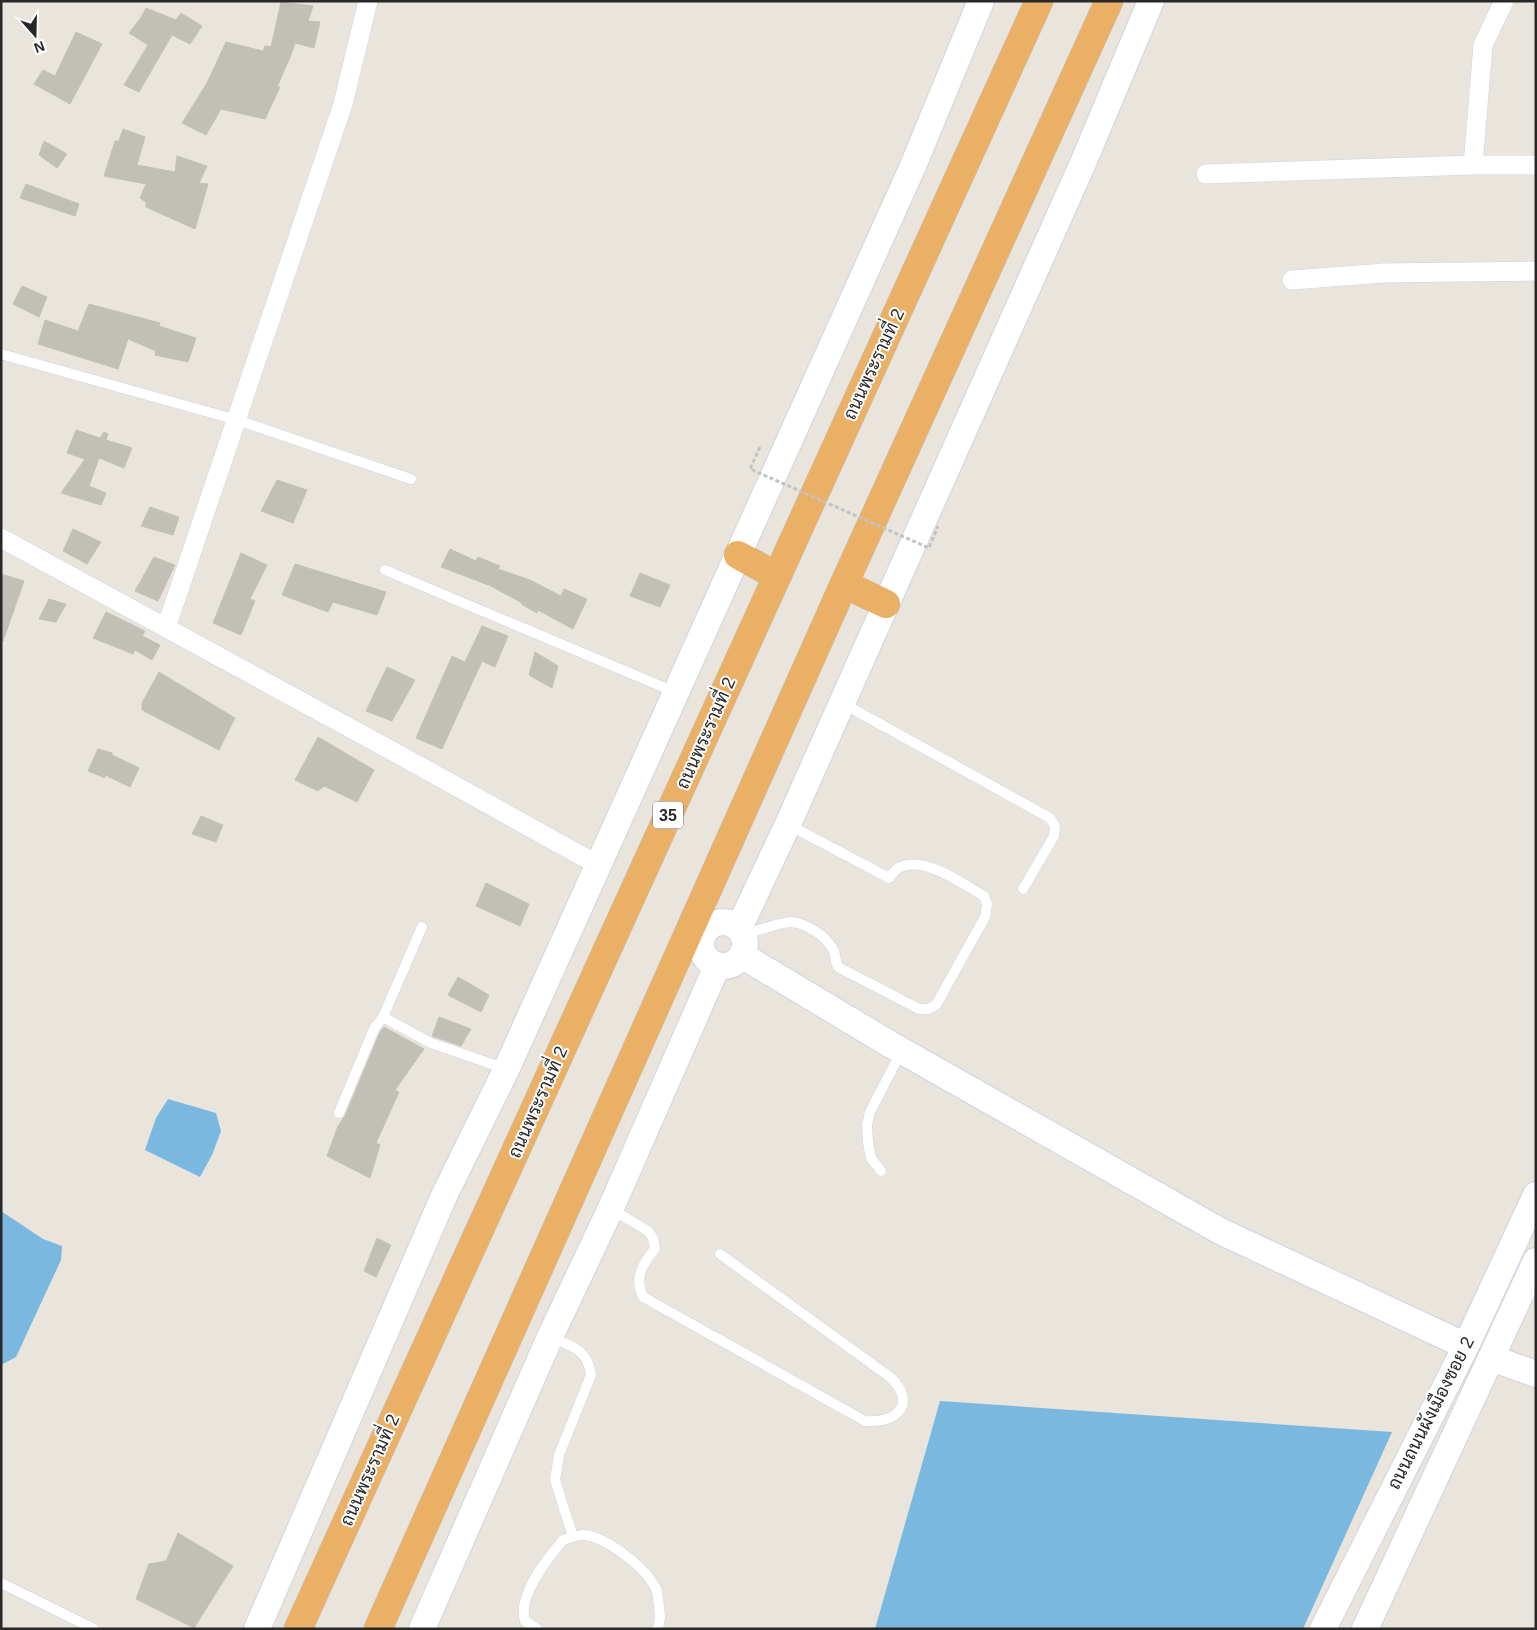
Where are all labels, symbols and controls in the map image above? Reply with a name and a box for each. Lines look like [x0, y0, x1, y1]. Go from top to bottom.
north arrow [10, 10, 60, 60]
text: N [32, 38, 47, 56]
street label: ถนนพระรามที่ 2 [834, 303, 908, 423]
street label: ถนนพระรามที่ 2 [667, 672, 740, 792]
road number: 35 [653, 802, 683, 828]
street label: ถนนพระรามที่ 2 [499, 1041, 572, 1161]
street label: ถนนถนนผังเมืองซอย 2 [1382, 1332, 1478, 1493]
street label: ถนนพระรามที่ 2 [331, 1409, 404, 1529]

